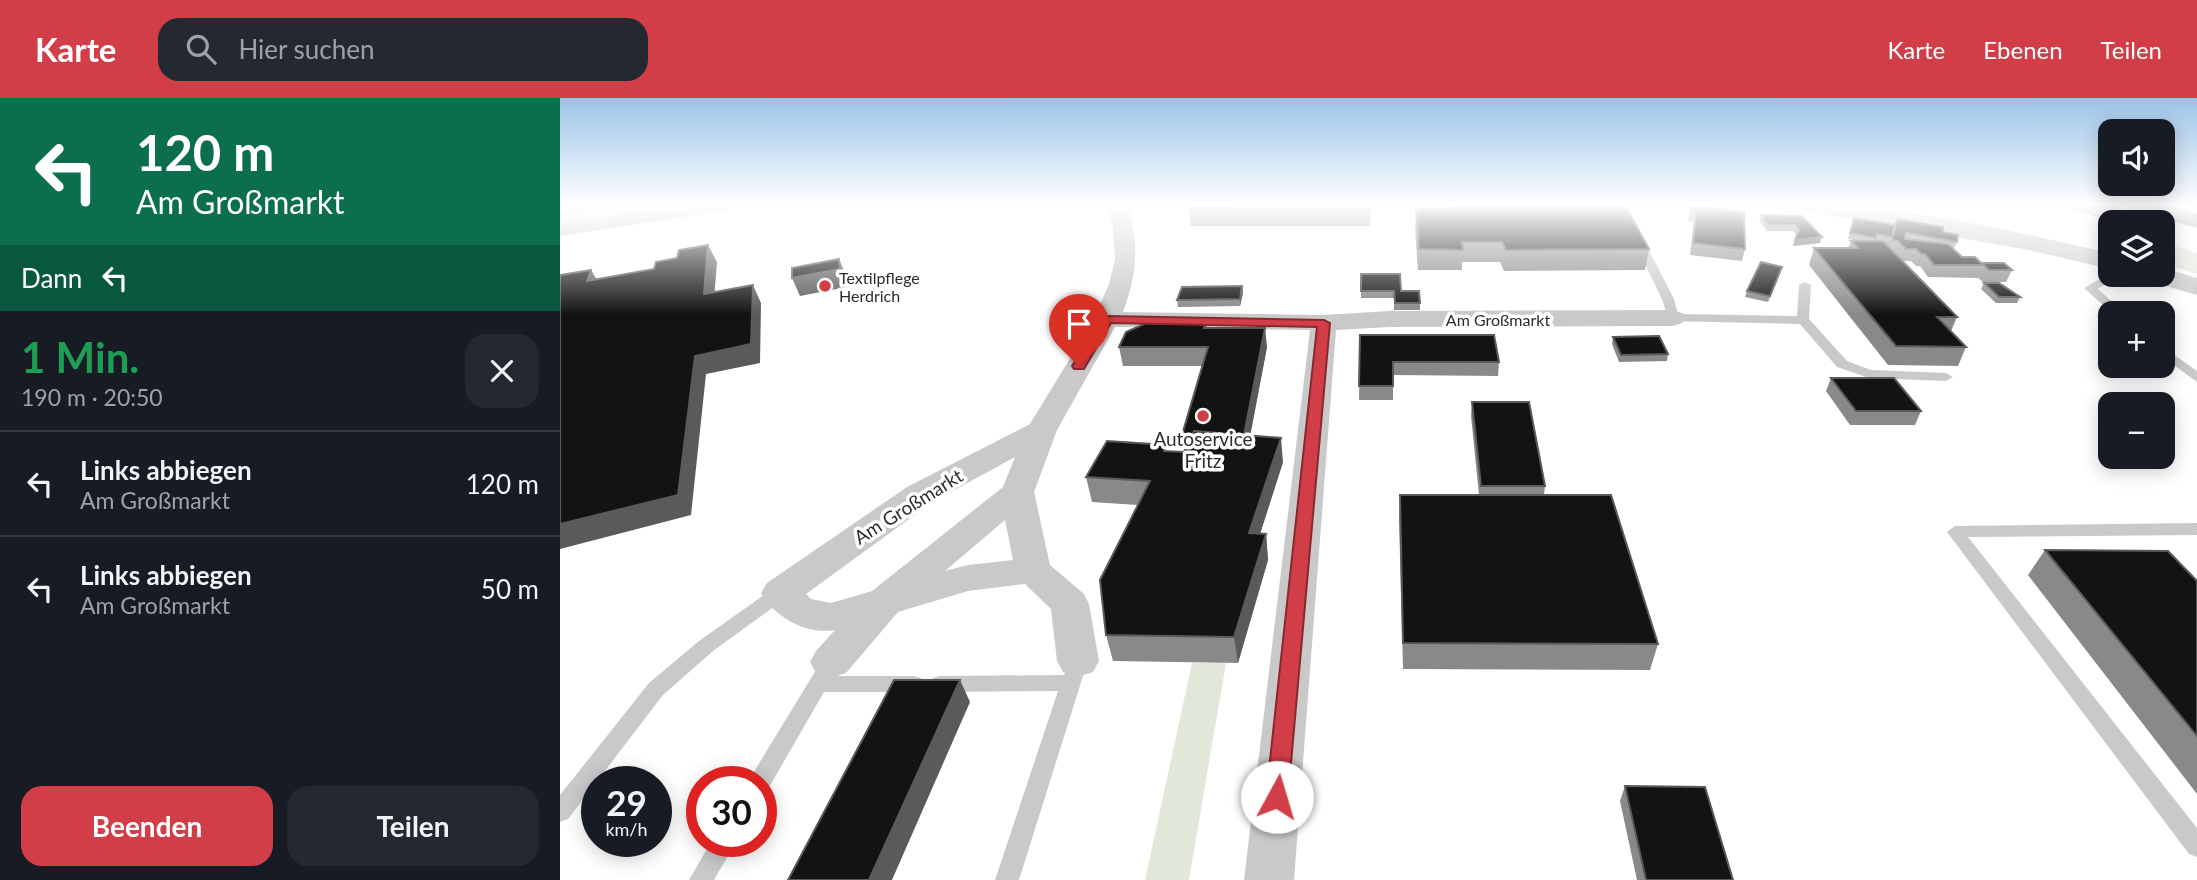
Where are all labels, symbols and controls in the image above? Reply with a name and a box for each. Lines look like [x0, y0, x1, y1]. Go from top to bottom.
search box [158, 18, 648, 81]
text: Karte [35, 29, 116, 69]
icon: search [182, 30, 220, 68]
text: Hier suchen [238, 33, 375, 65]
text: Karte [1888, 35, 1945, 64]
text: Ebenen [1983, 35, 2063, 64]
text: Teilen [2101, 35, 2162, 64]
map controls [2098, 119, 2175, 469]
button: sound [2098, 119, 2175, 196]
text: 120 m [136, 123, 274, 181]
icon: left [21, 126, 112, 217]
text: Am Großmarkt [136, 182, 345, 221]
button: layers [2098, 210, 2175, 287]
icon: left [96, 259, 134, 297]
text: Dann [21, 262, 82, 294]
place label: Textilpflege Herdrich [839, 268, 920, 305]
marker: Textilpflege Herdrich [817, 278, 833, 294]
pin [1049, 294, 1109, 366]
button: + [2098, 301, 2175, 378]
icon: arrive [1060, 305, 1098, 343]
street label: Am Großmarkt [1446, 310, 1550, 329]
text: 1 Min. [21, 332, 139, 382]
button: close [465, 334, 539, 408]
text: 190 m · 20:50 [21, 383, 163, 411]
button: − [2098, 392, 2175, 469]
marker: Autoservice Fritz [1195, 408, 1211, 424]
place label: Autoservice Fritz [1153, 427, 1253, 472]
text: Links abbiegen [80, 454, 252, 486]
street label: Am Großmarkt [849, 463, 967, 549]
icon: left [21, 465, 59, 503]
text: 120 m [466, 468, 539, 500]
text: Am Großmarkt [80, 486, 230, 514]
text: Links abbiegen [80, 559, 252, 591]
icon: left [21, 570, 59, 608]
text: 50 m [481, 573, 539, 605]
text: Am Großmarkt [80, 591, 230, 619]
position arrow [1240, 760, 1314, 834]
speed limit sign: 30 [686, 766, 777, 857]
text: 29 [606, 781, 647, 823]
button: Beenden [21, 786, 273, 866]
button: Teilen [287, 786, 539, 866]
text: km/h [605, 818, 648, 840]

